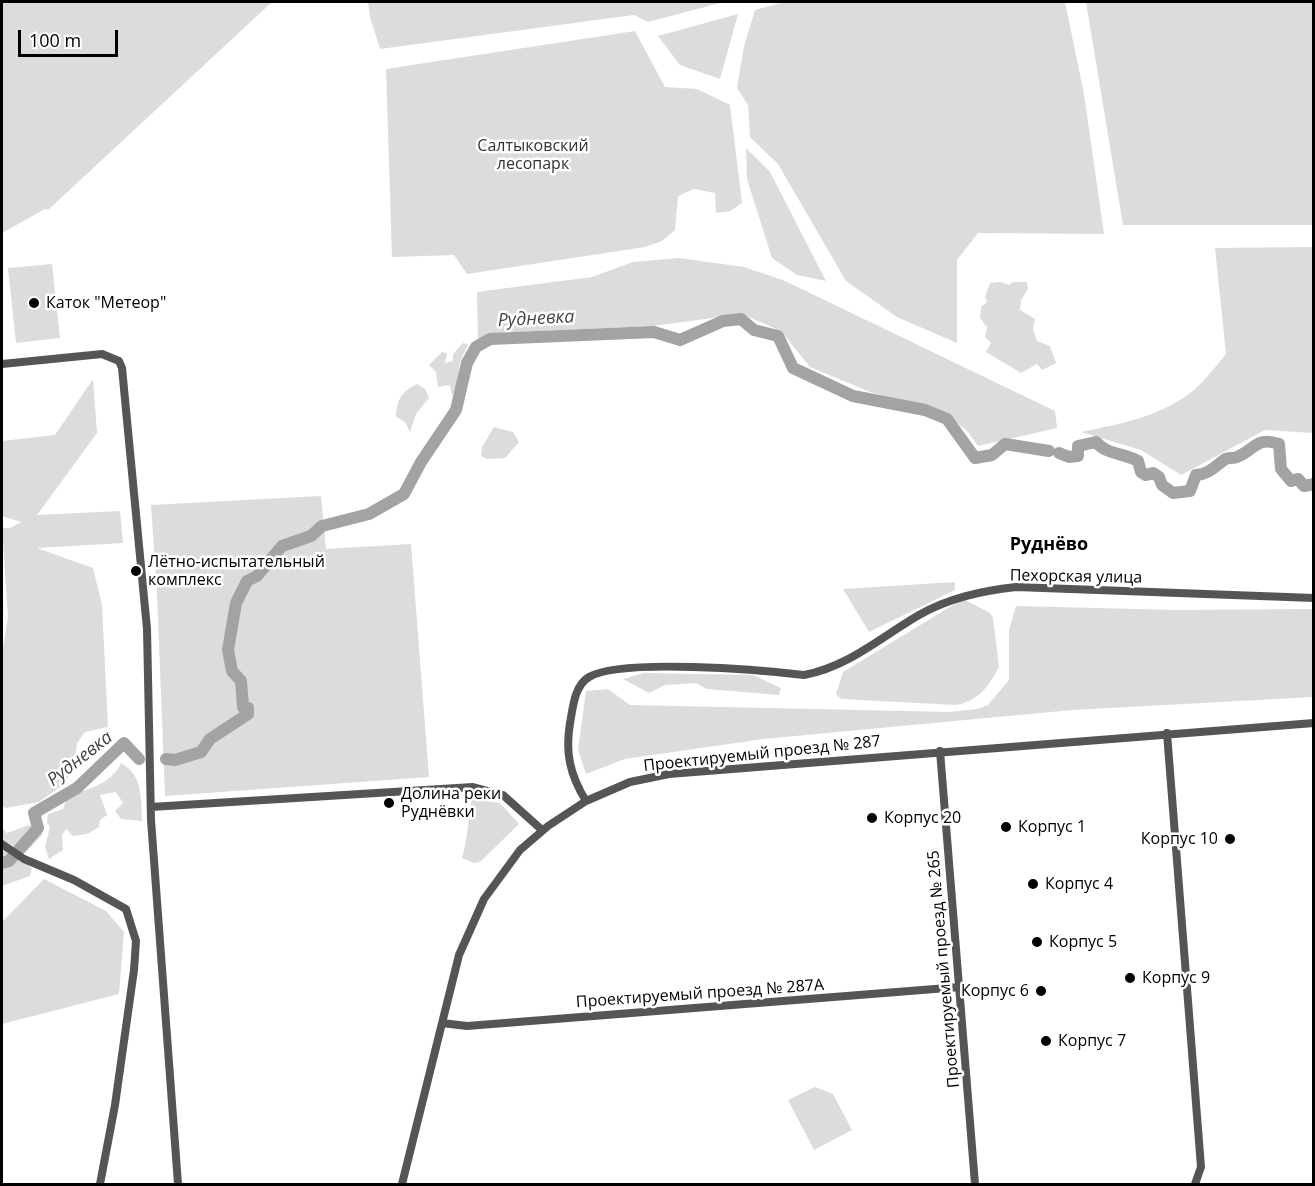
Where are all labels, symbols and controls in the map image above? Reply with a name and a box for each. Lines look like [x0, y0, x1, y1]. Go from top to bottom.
scale bar [21, 18, 122, 56]
text: 100 m [29, 28, 81, 52]
park label: Салтыковский лесопарк [477, 136, 589, 174]
place label: Каток "Метеор" [46, 293, 166, 313]
marker: Каток "Метеор" [27, 296, 41, 310]
water label: Рудневка [497, 306, 575, 332]
district label: Руднёво [1010, 534, 1088, 556]
place label: Лётно-испытательный комплекс [148, 552, 325, 590]
marker: Лётно-испытательный комплекс [129, 564, 143, 578]
street label: Пехорская улица [1010, 566, 1142, 588]
water label: Рудневка [43, 727, 117, 791]
street label: Проектируемый проезд № 287 [642, 732, 882, 776]
place label: Долина реки Руднёвки [401, 784, 501, 822]
marker: Долина реки Руднёвки [382, 796, 396, 810]
place label: Корпус 20 [884, 808, 961, 828]
marker: Корпус 20 [865, 811, 879, 825]
place label: Корпус 1 [1018, 817, 1086, 837]
marker: Корпус 1 [999, 820, 1013, 834]
place label: Корпус 10 [1141, 829, 1218, 849]
marker: Корпус 10 [1223, 832, 1237, 846]
street label: Проектируемый проезд № 265 [924, 849, 964, 1089]
place label: Корпус 4 [1045, 874, 1113, 894]
marker: Корпус 4 [1026, 877, 1040, 891]
place label: Корпус 5 [1049, 932, 1117, 952]
marker: Корпус 5 [1030, 935, 1044, 949]
place label: Корпус 9 [1142, 968, 1210, 988]
marker: Корпус 9 [1123, 971, 1137, 985]
street label: Проектируемый проезд № 287А [575, 976, 825, 1012]
place label: Корпус 6 [961, 981, 1029, 1001]
marker: Корпус 6 [1034, 984, 1048, 998]
place label: Корпус 7 [1058, 1031, 1126, 1051]
marker: Корпус 7 [1039, 1034, 1053, 1048]

